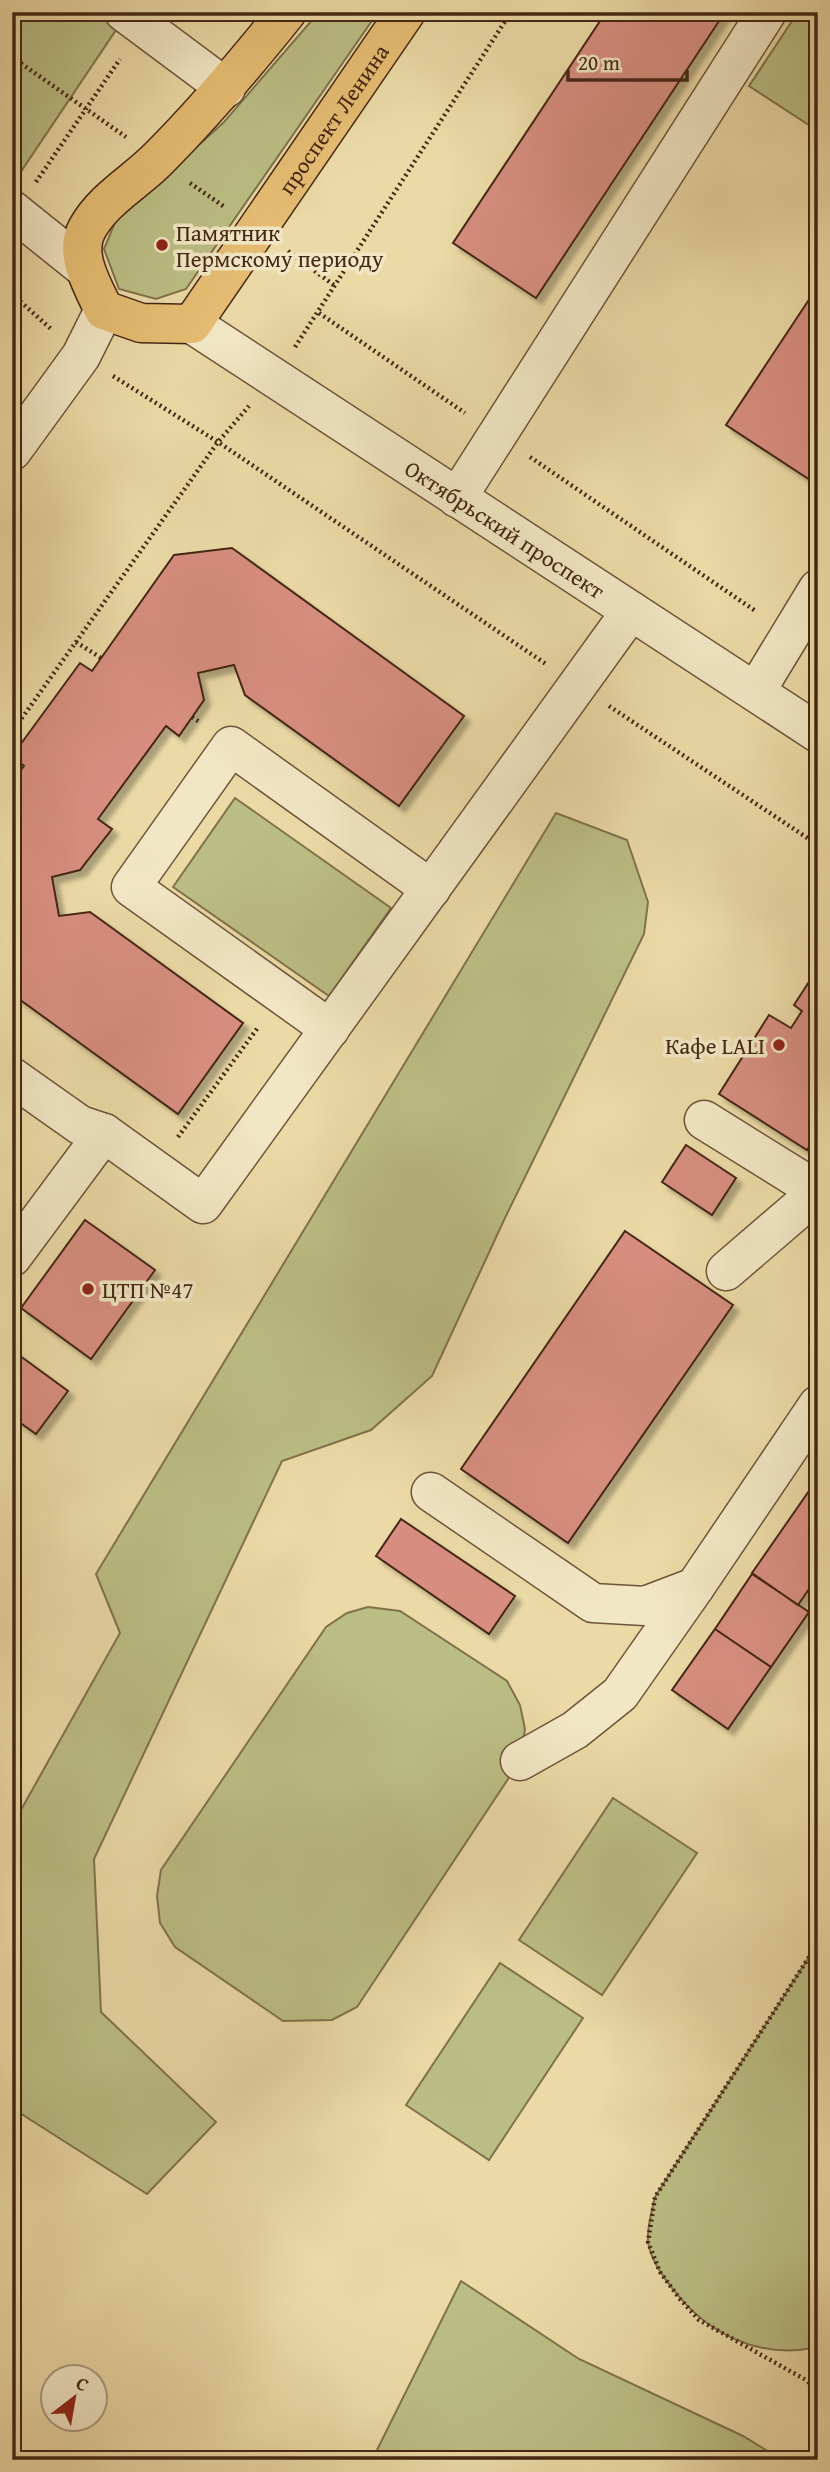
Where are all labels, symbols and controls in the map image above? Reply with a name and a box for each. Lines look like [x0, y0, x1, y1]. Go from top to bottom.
street label: проспект Ленина [269, 37, 396, 201]
scale bar [568, 38, 686, 82]
text: 20 m [578, 47, 620, 78]
place label: Памятник Пермскому периоду [176, 216, 384, 275]
marker: Памятник Пермскому периоду [154, 237, 170, 253]
street label: Октябрьский проспект [399, 451, 612, 606]
place label: Кафе LALI [665, 1029, 765, 1062]
marker: Кафе LALI [771, 1037, 787, 1053]
place label: ЦТП №47 [102, 1273, 193, 1306]
marker: ЦТП №47 [80, 1281, 96, 1297]
north arrow [38, 2364, 108, 2434]
text: С [71, 2369, 95, 2398]

